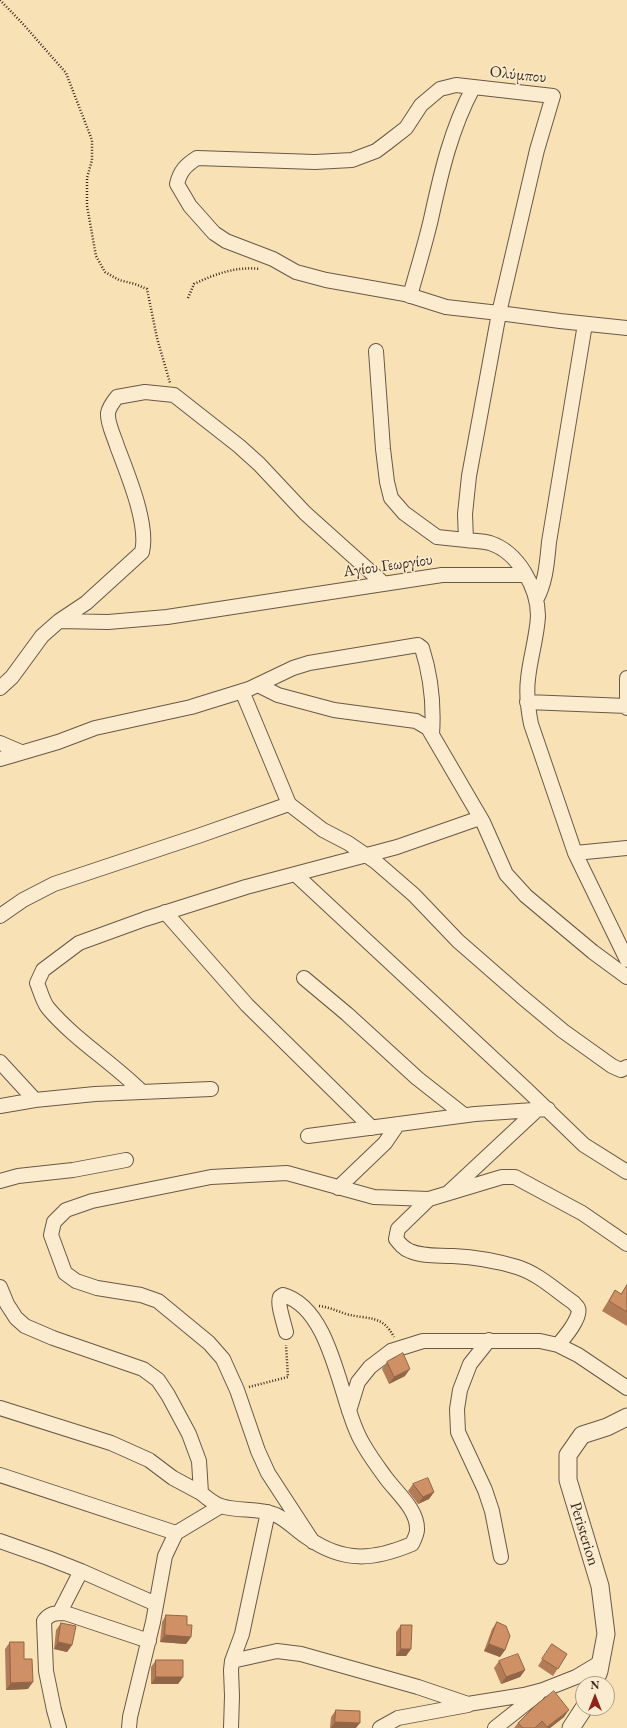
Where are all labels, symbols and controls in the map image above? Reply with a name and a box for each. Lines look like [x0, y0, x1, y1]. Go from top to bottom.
street label: Ολύμπου [489, 62, 547, 88]
street label: Αγίου Γεωργίου [342, 550, 434, 582]
street label: Peristerion [565, 1500, 603, 1568]
north arrow [575, 1676, 615, 1716]
text: N [591, 1678, 599, 1692]

